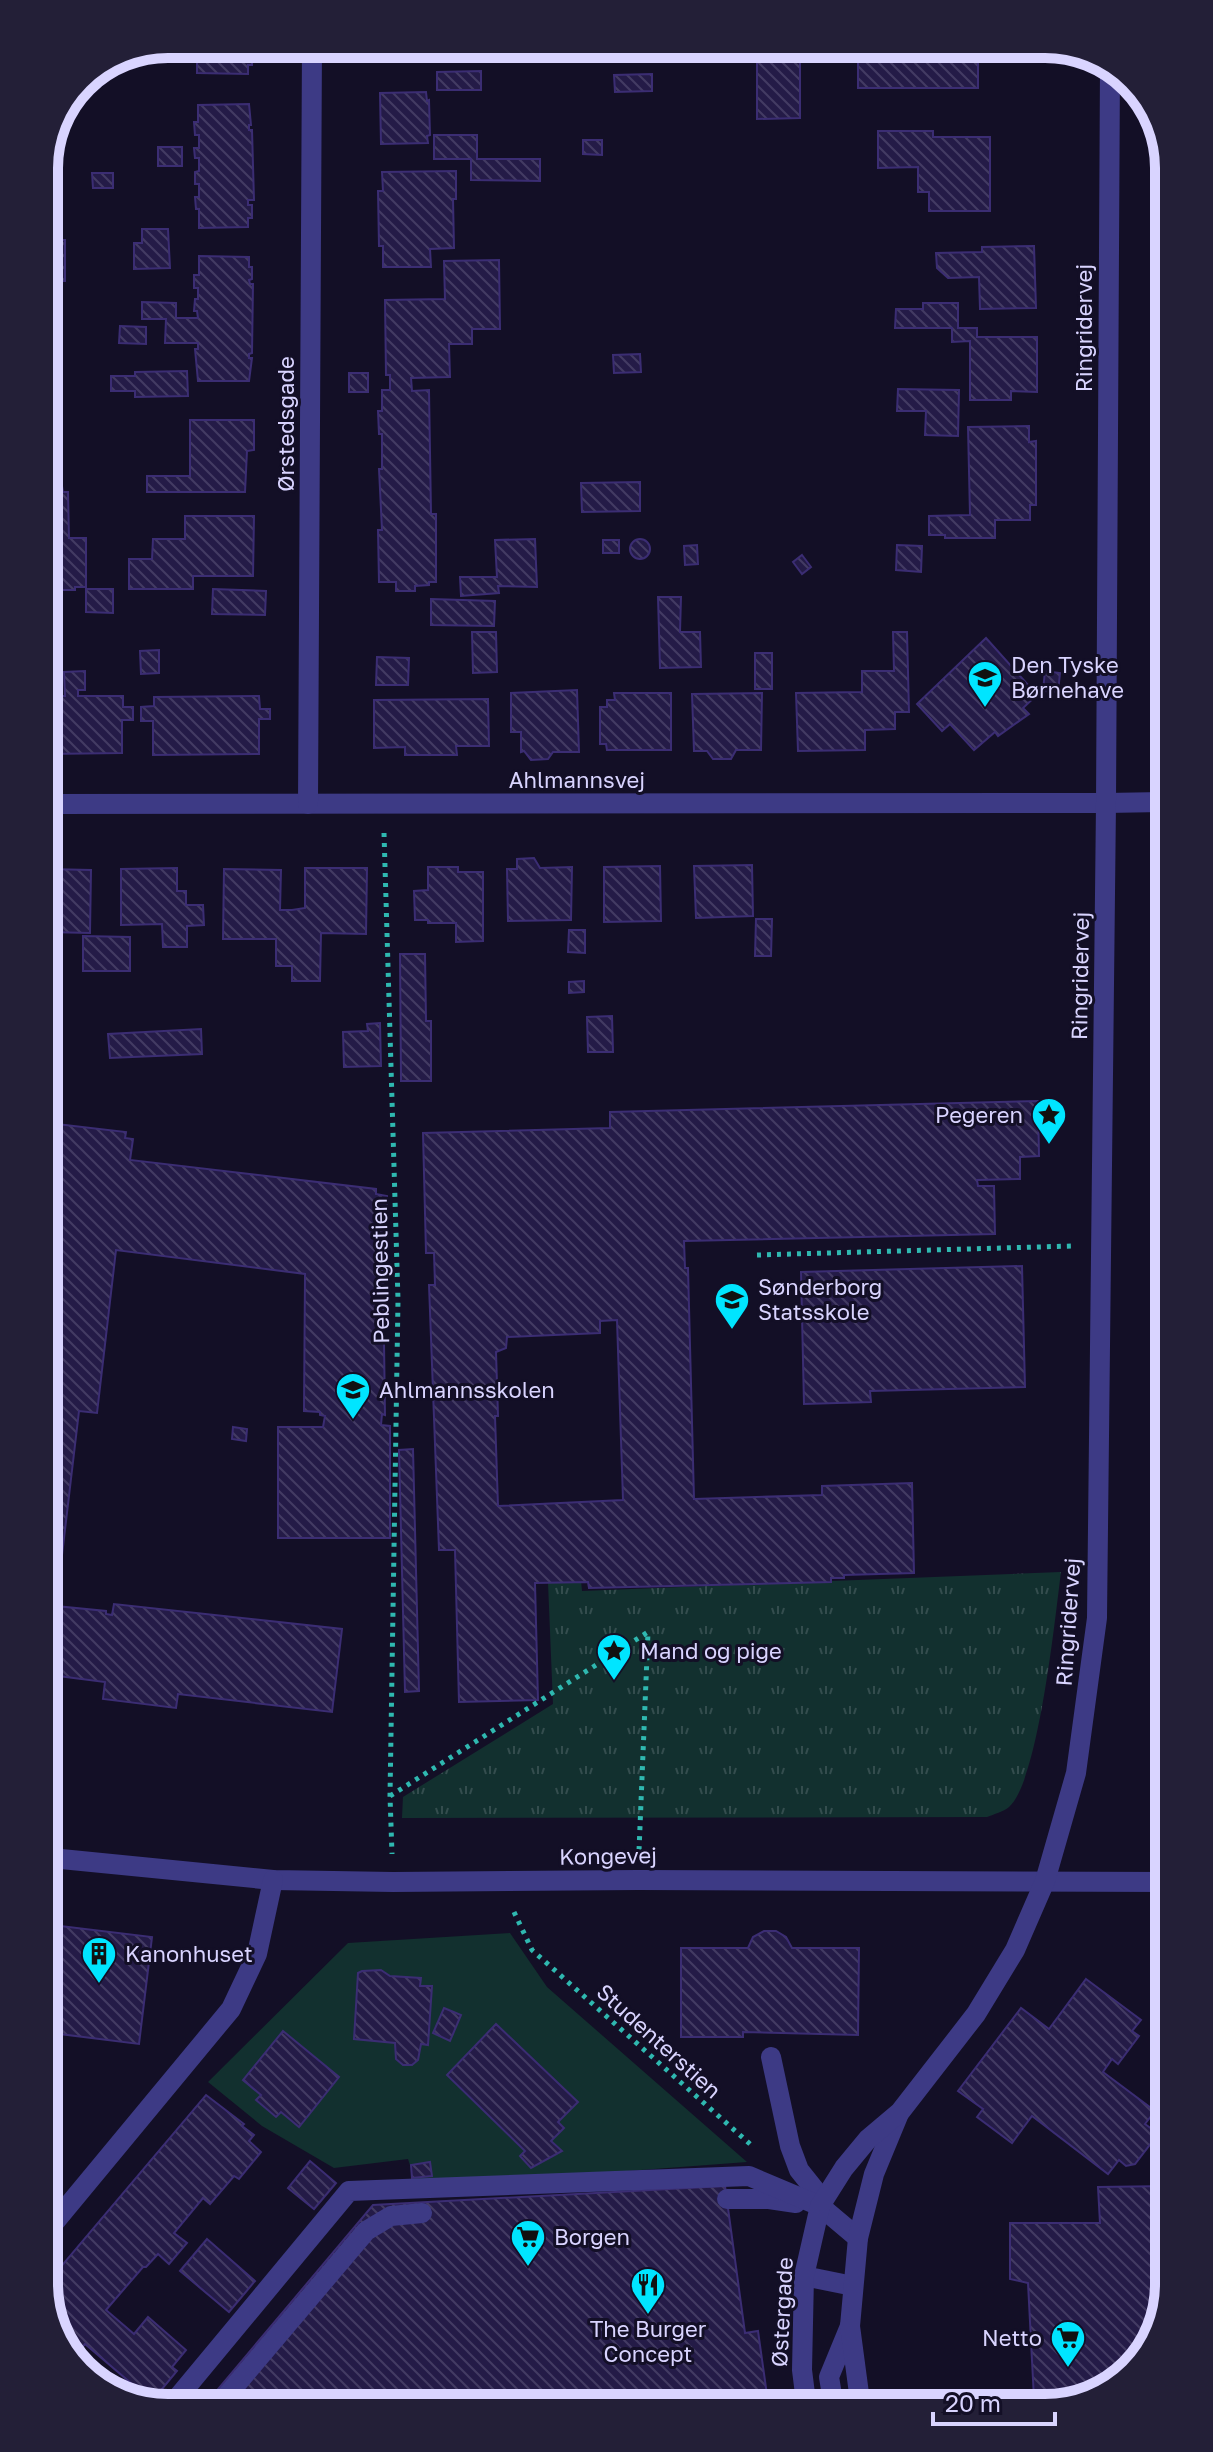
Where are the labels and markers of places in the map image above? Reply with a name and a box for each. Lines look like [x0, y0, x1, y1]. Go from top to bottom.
place label: Den Tyske Børnehave [1011, 651, 1124, 703]
school or university icon: Den Tyske Børnehave [966, 659, 1004, 709]
place icon: Pegeren [1030, 1096, 1068, 1146]
place label: Pegeren [935, 1101, 1023, 1128]
place label: Sønderborg Statsskole [758, 1273, 882, 1325]
school or university icon: Sønderborg Statsskole [713, 1281, 751, 1331]
school or university icon: Ahlmannsskolen [334, 1371, 372, 1421]
place label: Ahlmannsskolen [379, 1376, 555, 1403]
place icon: Mand og pige [595, 1632, 633, 1682]
place label: Mand og pige [640, 1637, 782, 1664]
building icon: Kanonhuset [80, 1935, 118, 1985]
place label: Kanonhuset [125, 1940, 253, 1967]
supermarket icon: Borgen [509, 2218, 547, 2268]
place label: Borgen [554, 2223, 630, 2250]
restaurant icon: The Burger Concept [629, 2266, 667, 2316]
place label: The Burger Concept [590, 2315, 707, 2367]
supermarket icon: Netto [1049, 2319, 1087, 2369]
place label: Netto [982, 2324, 1042, 2351]

